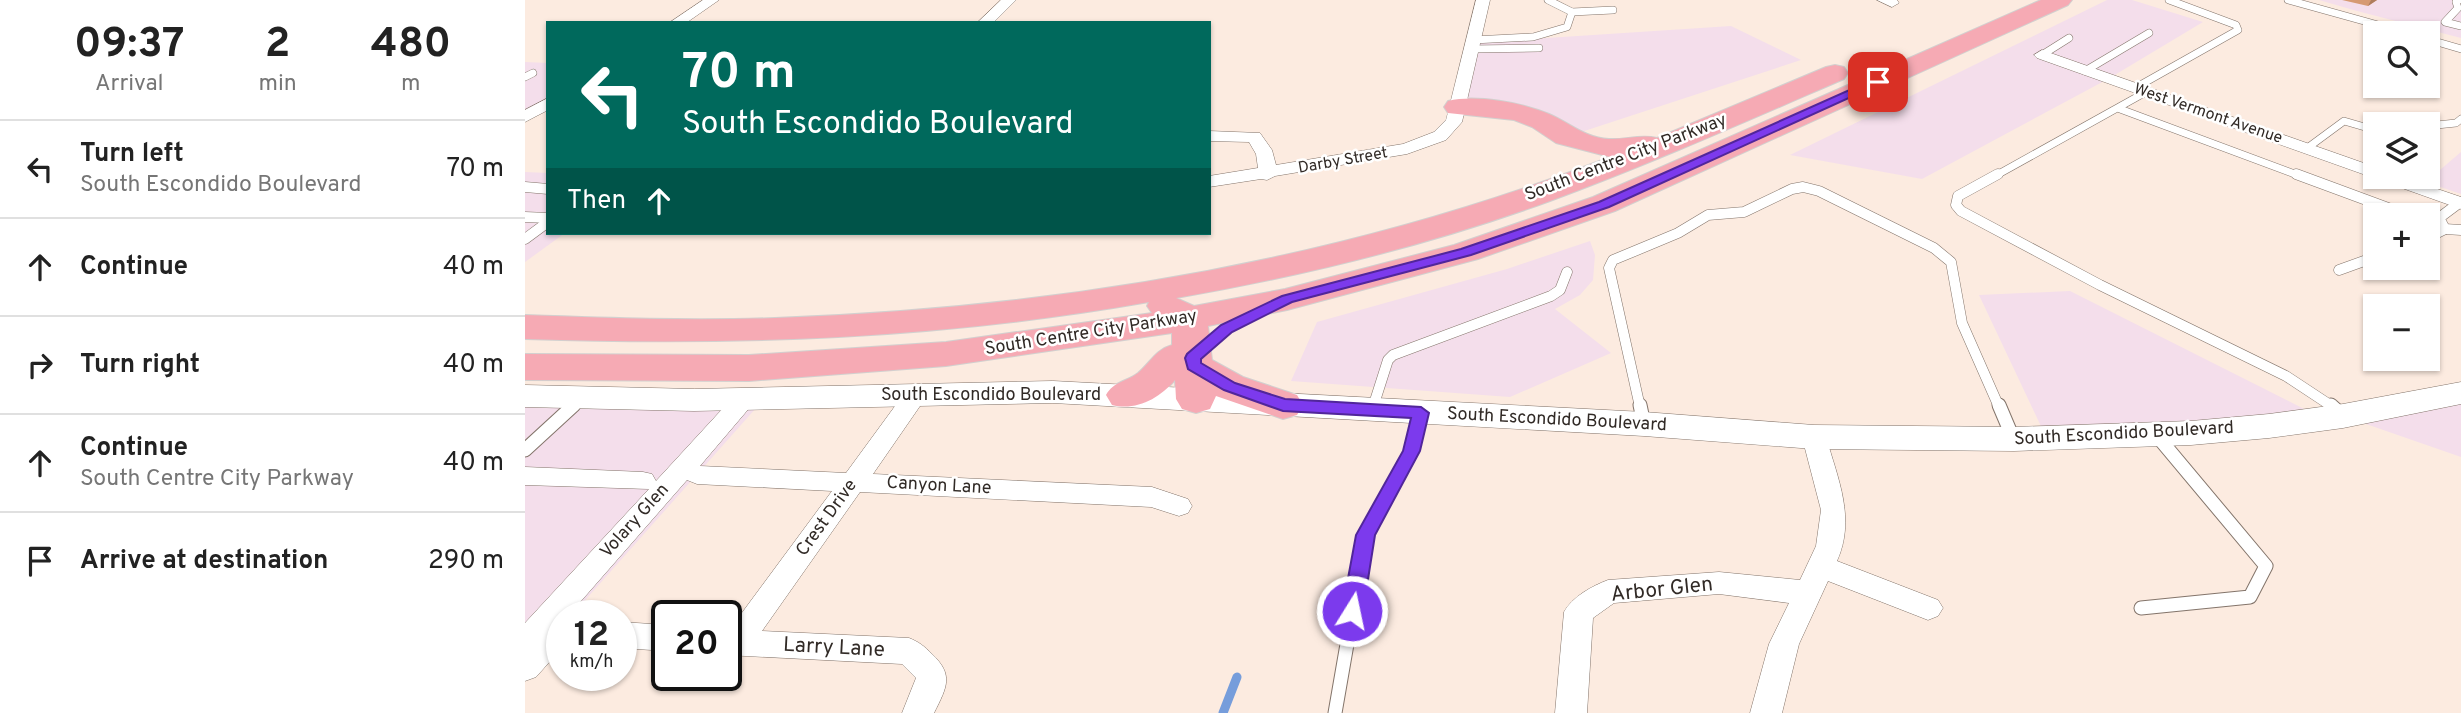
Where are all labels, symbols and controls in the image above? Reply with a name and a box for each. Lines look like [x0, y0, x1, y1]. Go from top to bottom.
text: 09:37 [74, 19, 185, 72]
text: 2 [265, 19, 290, 72]
text: 480 [371, 19, 451, 72]
map controls [2363, 21, 2440, 371]
button: search [2363, 21, 2440, 98]
text: 70 m [682, 44, 796, 106]
icon: left [567, 49, 658, 140]
pin [1848, 52, 1908, 112]
icon: arrive [1859, 63, 1897, 101]
text: Arrival [95, 70, 164, 99]
text: min [258, 70, 297, 99]
text: m [401, 70, 421, 99]
street label: West Vermont Avenue [2131, 79, 2285, 149]
text: South Escondido Boulevard [682, 105, 1073, 145]
street label: South Centre City Parkway [1522, 109, 1730, 207]
button: layers [2363, 112, 2440, 189]
text: Turn left [80, 138, 184, 171]
street label: Darby Street [1297, 143, 1389, 179]
icon: left [21, 150, 59, 188]
text: 70 m [446, 153, 504, 186]
text: South Escondido Boulevard [80, 171, 361, 200]
icon: ahead [640, 182, 678, 220]
text: Then [567, 185, 626, 218]
button: + [2363, 203, 2440, 280]
icon: ahead [21, 248, 59, 286]
text: Continue [80, 251, 188, 284]
text: 40 m [443, 251, 504, 284]
button: − [2363, 294, 2440, 371]
street label: South Centre City Parkway [983, 305, 1199, 361]
icon: right [21, 346, 59, 384]
text: Turn right [80, 349, 200, 382]
text: 40 m [443, 349, 504, 382]
street label: South Escondido Boulevard [881, 384, 1101, 407]
street label: South Escondido Boulevard [1446, 403, 1668, 437]
street label: South Escondido Boulevard [2013, 417, 2235, 451]
text: Continue [80, 432, 188, 465]
icon: ahead [21, 444, 59, 482]
text: 40 m [443, 447, 504, 480]
text: South Centre City Parkway [80, 465, 354, 494]
street label: Canyon Lane [886, 472, 992, 500]
street label: Crest Drive [791, 475, 863, 561]
street label: Volary Glen [596, 479, 674, 563]
icon: arrive [21, 542, 59, 580]
text: Arrive at destination [80, 545, 328, 578]
text: 290 m [428, 545, 504, 578]
street label: Arbor Glen [1610, 571, 1714, 609]
position arrow [1315, 574, 1389, 648]
speed limit sign: 20 [651, 600, 742, 691]
text: 12 [574, 614, 609, 658]
street label: Larry Lane [782, 632, 886, 664]
text: km/h [570, 651, 613, 674]

